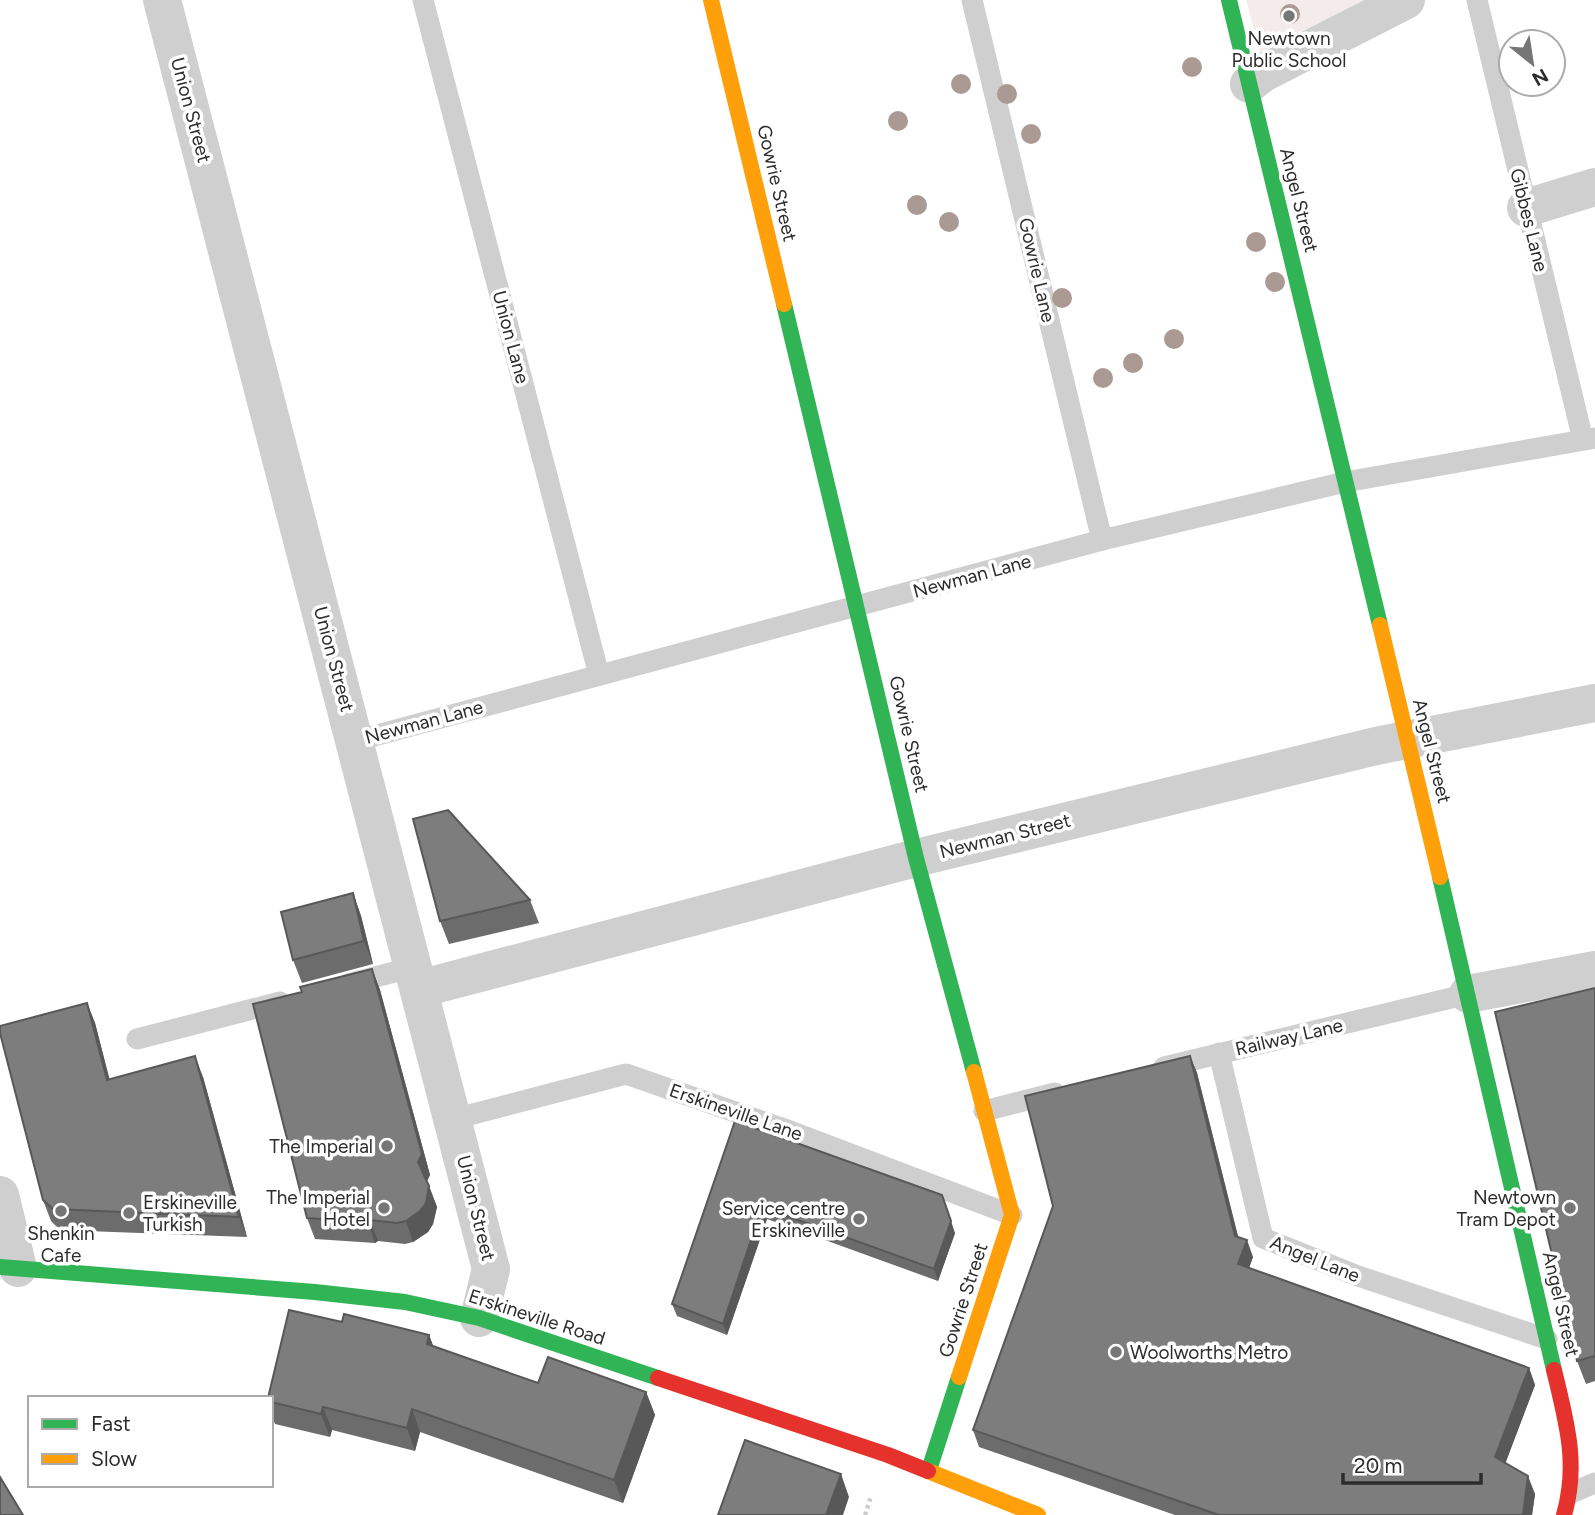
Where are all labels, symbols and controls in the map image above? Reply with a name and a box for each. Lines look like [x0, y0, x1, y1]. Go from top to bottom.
marker: Newtown Public School [1281, 8, 1297, 24]
place label: Newtown Public School [1232, 27, 1347, 72]
north arrow [1497, 28, 1567, 98]
street label: Union Street [166, 55, 216, 165]
text: N [1528, 64, 1552, 91]
street label: Gowrie Street [752, 122, 802, 244]
street label: Angel Street [1275, 145, 1323, 255]
street label: Gibbes Lane [1505, 166, 1553, 274]
street label: Gowrie Lane [1014, 216, 1060, 324]
street label: Union Lane [488, 288, 534, 386]
street label: Newman Lane [910, 549, 1034, 603]
street label: Union Street [309, 604, 359, 714]
street label: Gowrie Street [884, 673, 934, 795]
street label: Newman Lane [362, 695, 486, 749]
street label: Angel Street [1408, 696, 1456, 806]
street label: Newman Street [937, 809, 1073, 863]
street label: Railway Lane [1233, 1013, 1345, 1061]
street label: Erskineville Lane [666, 1078, 806, 1146]
place label: The Imperial [269, 1135, 373, 1158]
marker: The Imperial [379, 1138, 395, 1154]
street label: Union Street [452, 1153, 500, 1263]
place label: The Imperial Hotel [266, 1186, 370, 1231]
place label: Newtown Tram Depot [1457, 1186, 1556, 1231]
place label: Erskineville Turkish [143, 1191, 237, 1236]
place label: Service centre Erskineville [722, 1197, 845, 1242]
marker: The Imperial Hotel [376, 1200, 392, 1216]
marker: Newtown Tram Depot [1562, 1200, 1578, 1216]
marker: Shenkin Cafe [53, 1203, 69, 1219]
marker: Erskineville Turkish [121, 1205, 137, 1221]
marker: Service centre Erskineville [851, 1211, 867, 1227]
place label: Shenkin Cafe [27, 1222, 95, 1267]
street label: Angel Lane [1267, 1231, 1363, 1287]
street label: Gowrie Street [934, 1240, 992, 1360]
street label: Angel Street [1538, 1249, 1584, 1359]
street label: Erskineville Road [466, 1284, 608, 1350]
place label: Woolworths Metro [1130, 1341, 1288, 1364]
marker: Woolworths Metro [1108, 1344, 1124, 1360]
legend [28, 1396, 273, 1487]
text: Fast [91, 1411, 131, 1436]
scale bar [1343, 1442, 1481, 1486]
text: Slow [91, 1446, 137, 1471]
text: 20 m [1354, 1453, 1402, 1478]

